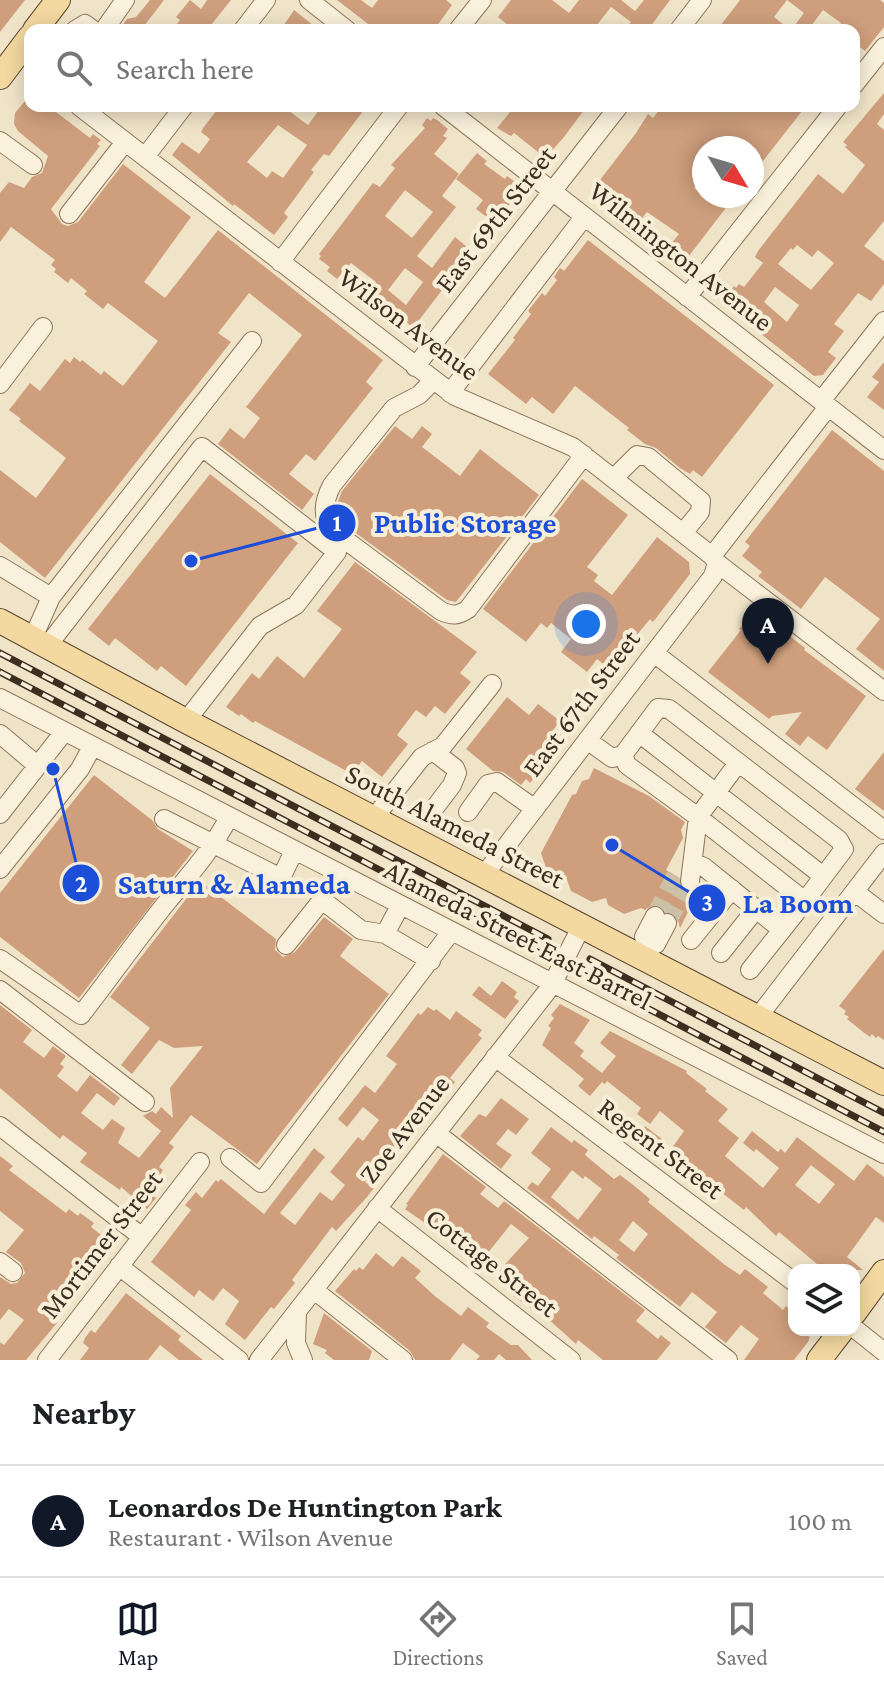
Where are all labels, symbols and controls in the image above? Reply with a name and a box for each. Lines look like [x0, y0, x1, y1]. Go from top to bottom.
search box [24, 24, 860, 112]
icon: search [52, 46, 96, 90]
text: Search here [116, 52, 254, 85]
north arrow [692, 136, 764, 208]
street label: East 69th Street [428, 139, 562, 298]
street label: Wilmington Avenue [583, 175, 779, 337]
street label: Wilson Avenue [333, 261, 485, 387]
callout: Public Storage [317, 496, 572, 550]
text: Public Storage [374, 506, 556, 539]
text: 1 [333, 509, 342, 536]
pin: A [742, 598, 794, 664]
your location [566, 604, 606, 644]
street label: East 67th Street [516, 623, 646, 782]
street label: South Alameda Street [341, 757, 570, 895]
street label: Alameda Street East Barrel [379, 854, 657, 1016]
callout: Saturn & Alameda [61, 856, 366, 910]
text: Saturn & Alameda [118, 867, 351, 900]
text: 2 [75, 870, 87, 897]
callout: La Boom [687, 876, 870, 930]
text: La Boom [743, 886, 854, 919]
text: 3 [701, 889, 713, 916]
street label: Zoe Avenue [352, 1069, 456, 1189]
street label: Regent Street [592, 1091, 730, 1205]
street label: Mortimer Street [34, 1163, 169, 1324]
street label: Cottage Street [420, 1201, 564, 1323]
map controls [788, 1264, 860, 1336]
button: layers [788, 1264, 860, 1336]
text: Nearby [32, 1394, 135, 1431]
text: Leonardos De Huntington Park [108, 1490, 502, 1523]
text: A [50, 1507, 66, 1536]
text: 100 m [788, 1507, 852, 1536]
text: Restaurant · Wilson Avenue [108, 1523, 393, 1552]
tab: Map [116, 1597, 160, 1670]
tab: Directions [393, 1597, 484, 1670]
tab: Saved [716, 1597, 768, 1670]

